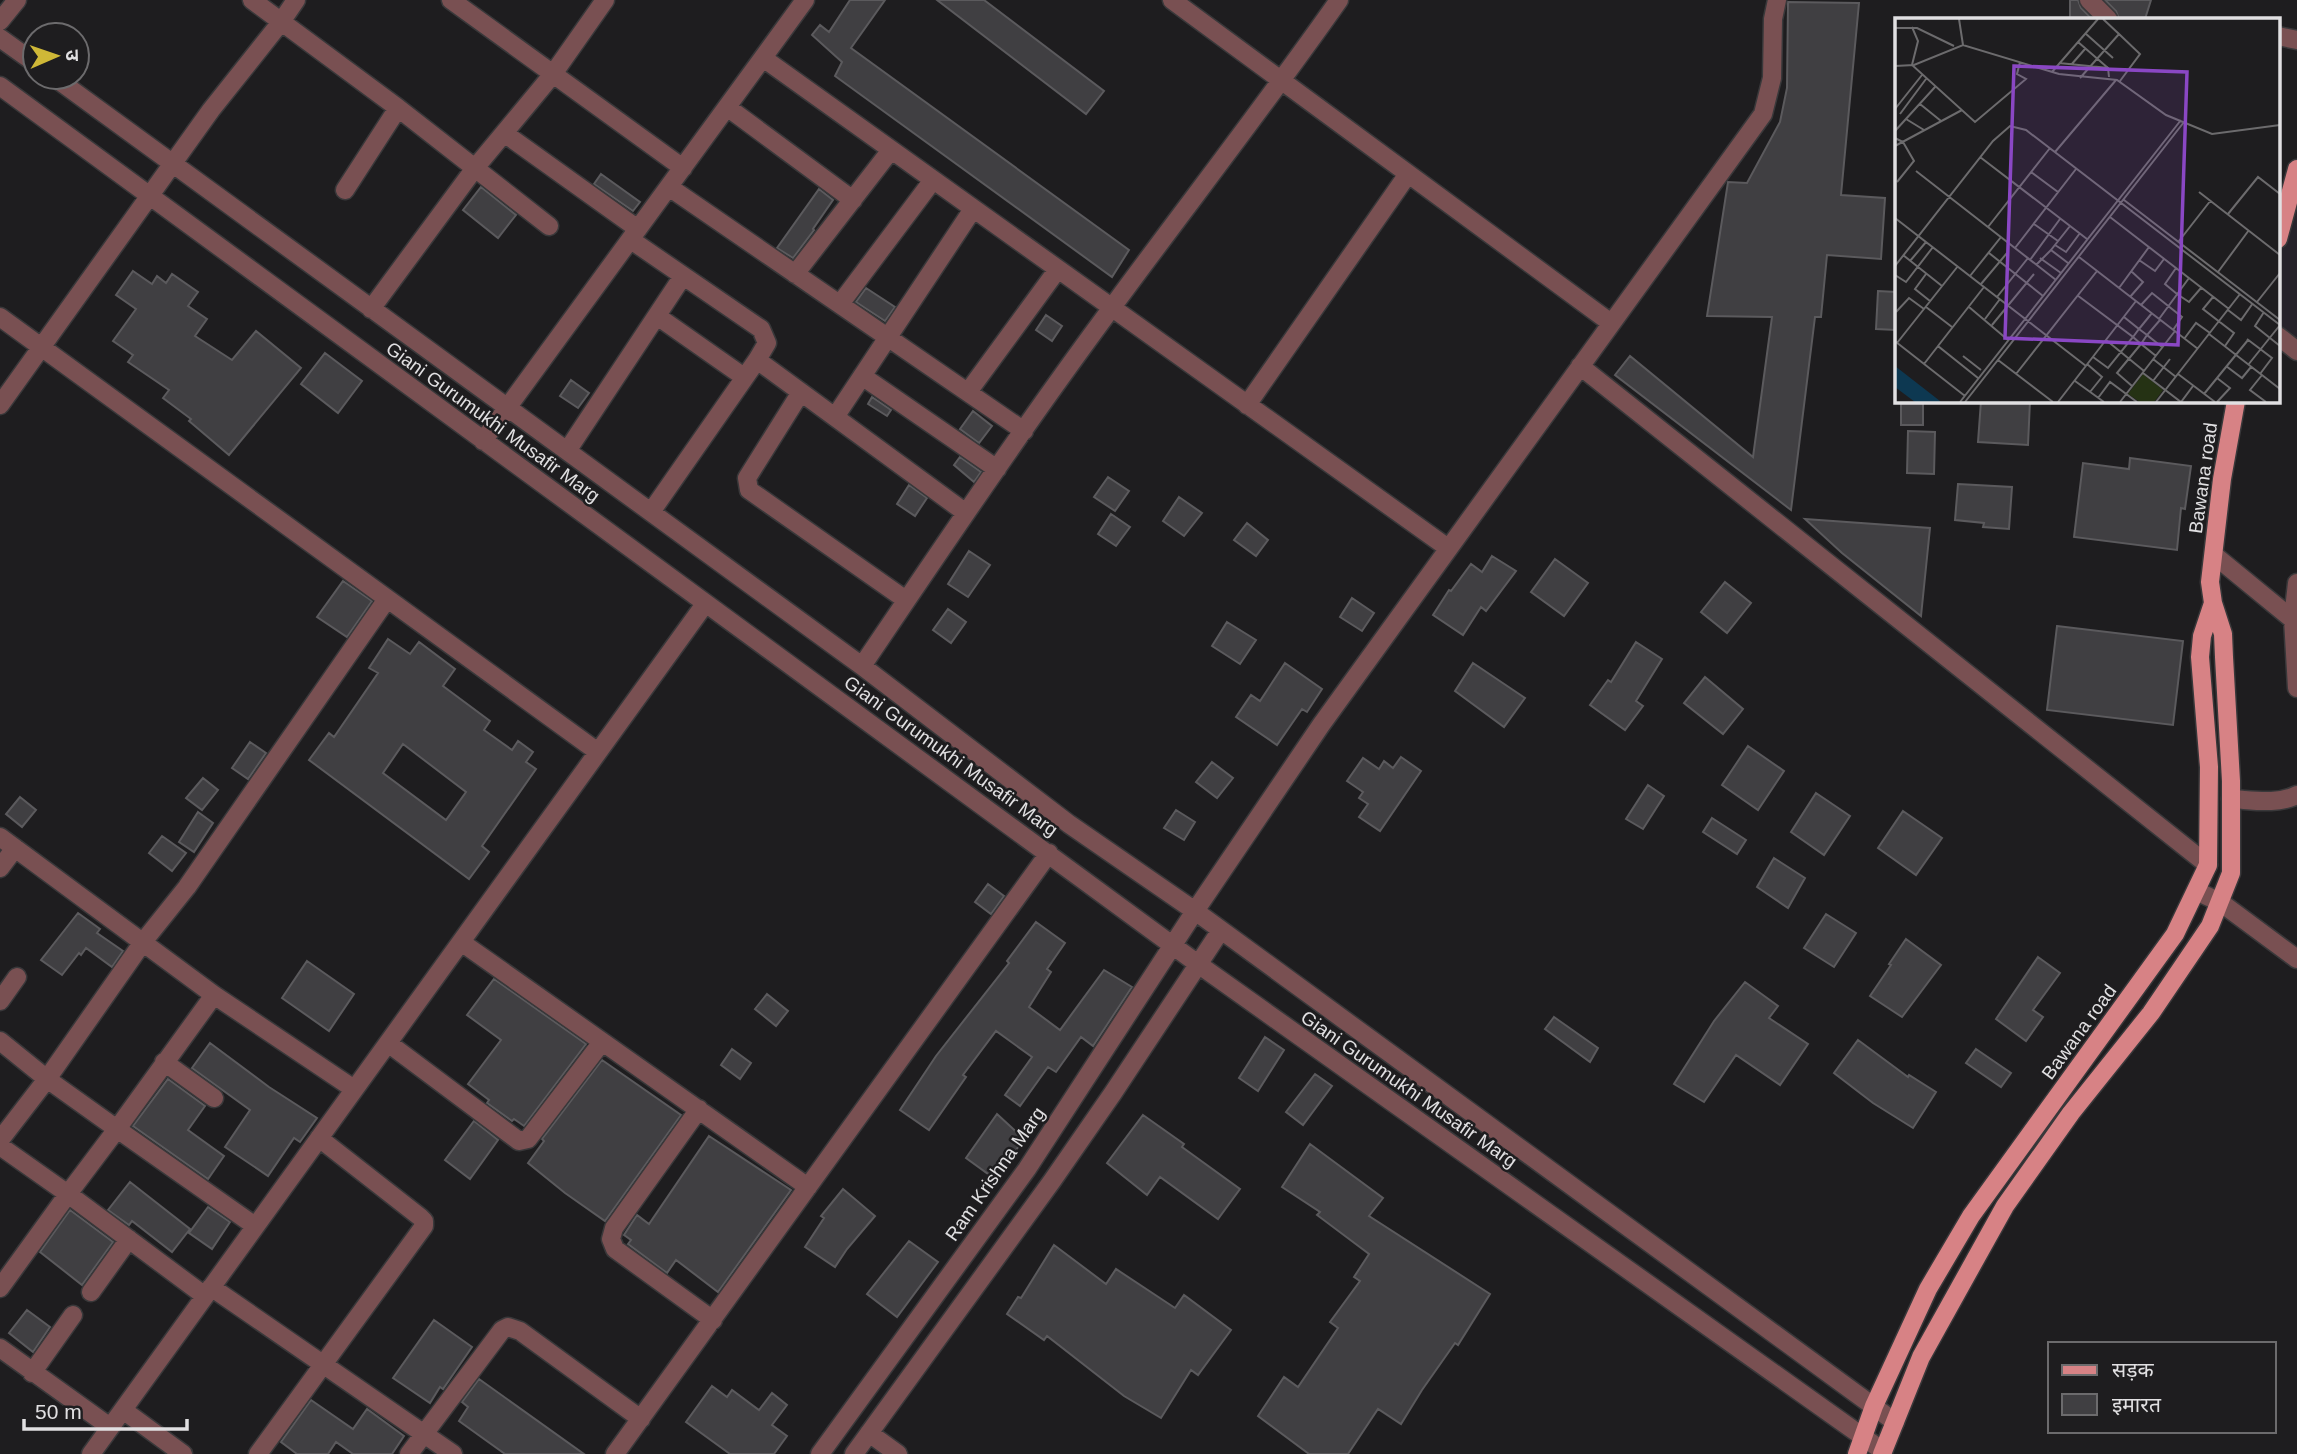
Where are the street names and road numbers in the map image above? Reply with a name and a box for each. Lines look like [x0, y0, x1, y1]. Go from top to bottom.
street label: Giani Gurumukhi Musafir Marg [382, 337, 604, 507]
street label: Bawana road [2185, 421, 2221, 535]
street label: Giani Gurumukhi Musafir Marg [840, 671, 1062, 841]
street label: Bawana road [2038, 981, 2120, 1083]
street label: Giani Gurumukhi Musafir Marg [1297, 1006, 1521, 1172]
street label: Ram Krishna Marg [941, 1103, 1049, 1245]

